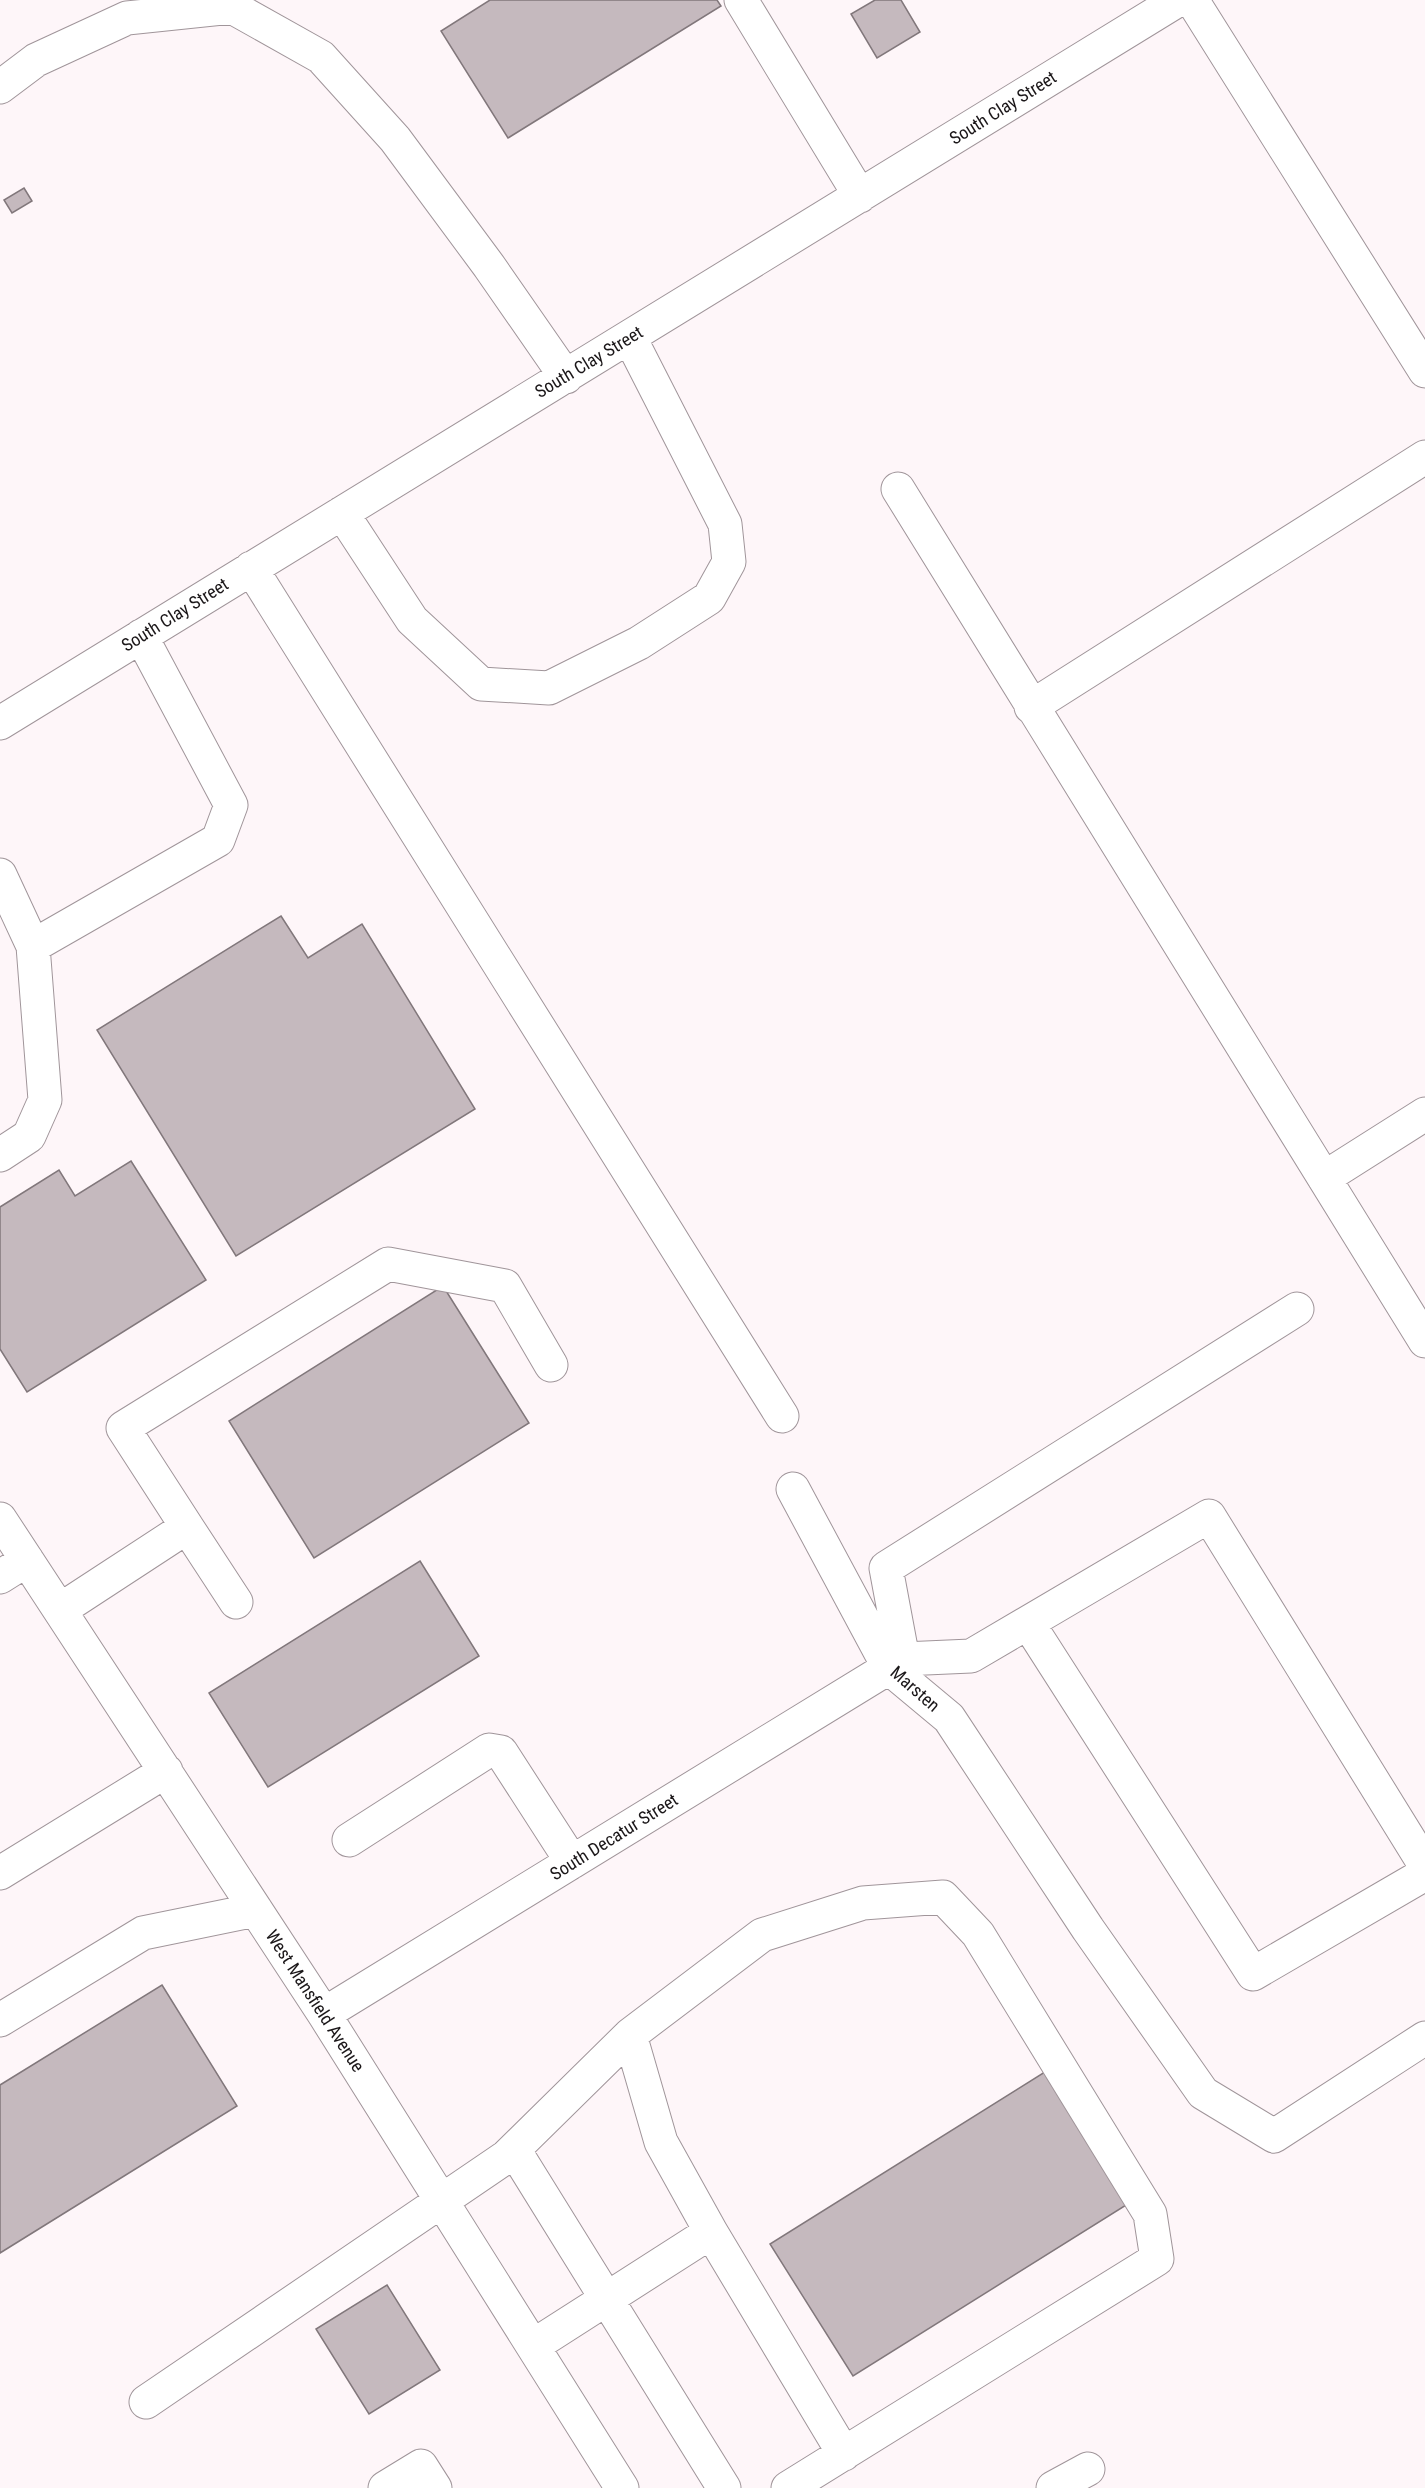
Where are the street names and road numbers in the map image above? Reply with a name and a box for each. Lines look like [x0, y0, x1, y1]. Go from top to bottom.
street label: South Clay Street [945, 66, 1060, 149]
street label: South Clay Street [531, 321, 646, 402]
street label: South Clay Street [117, 573, 232, 656]
street label: Marsten [886, 1662, 944, 1716]
street label: South Decatur Street [546, 1789, 682, 1884]
street label: West Mansfield Avenue [262, 1926, 369, 2076]

